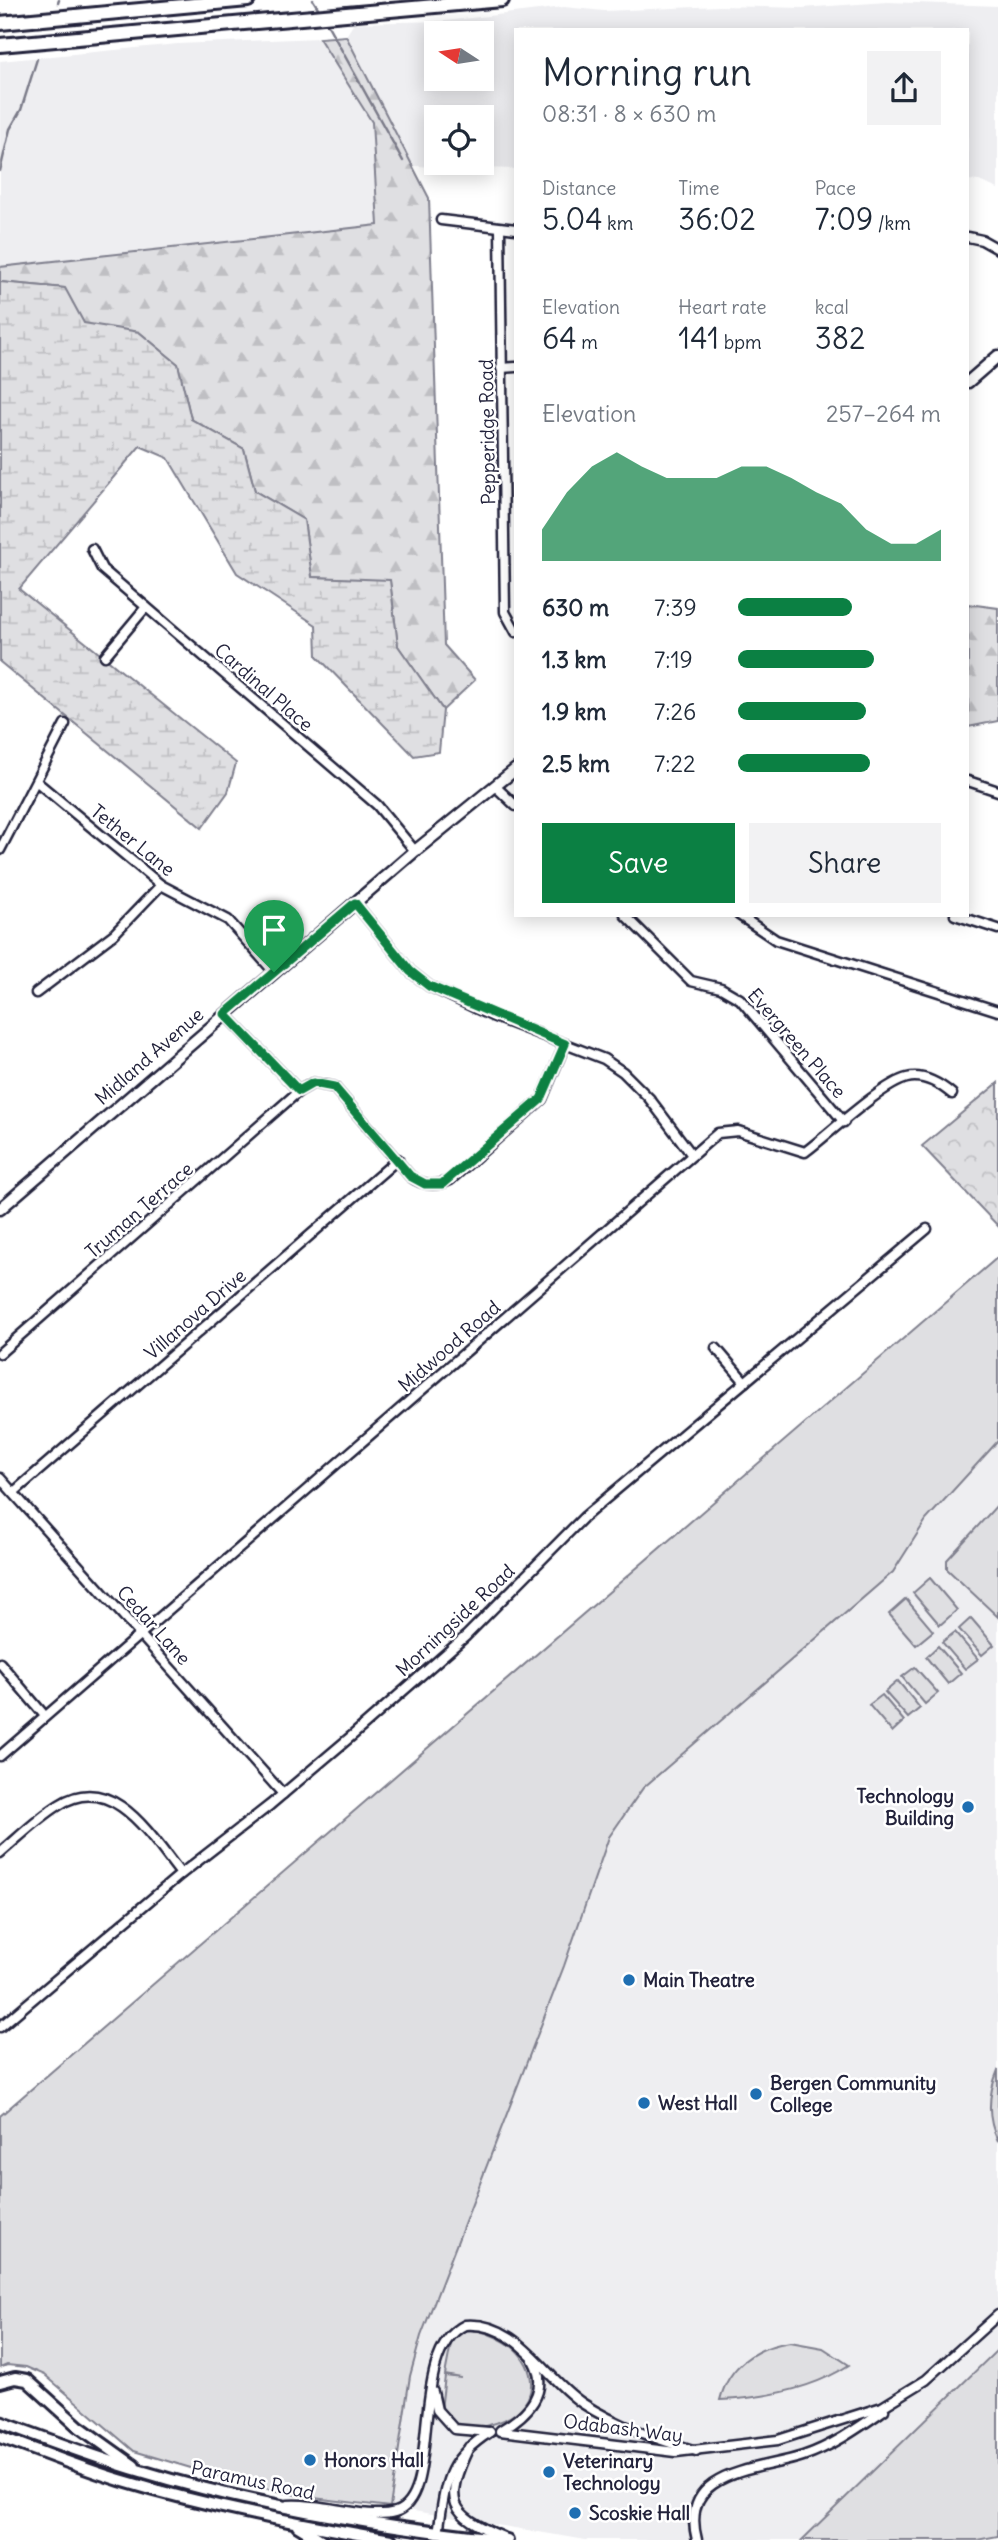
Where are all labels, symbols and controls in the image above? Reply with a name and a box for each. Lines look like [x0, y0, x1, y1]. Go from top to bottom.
north arrow [424, 21, 494, 91]
map controls [424, 21, 494, 175]
text: Morning run [542, 49, 752, 96]
button: share [867, 51, 941, 125]
text: 08:31 · 8 × 630 m [542, 99, 716, 128]
button: locate [424, 105, 494, 175]
text: Distance [542, 176, 616, 200]
text: Time [678, 176, 719, 200]
text: Pace [815, 176, 856, 200]
text: 5.04 [542, 200, 603, 238]
text: 36:02 [678, 200, 756, 238]
text: 7:09 [815, 200, 873, 238]
text: km [603, 211, 633, 235]
text: /km [873, 211, 911, 235]
text: Elevation [542, 295, 620, 319]
text: Heart rate [678, 295, 766, 319]
text: kcal [815, 295, 849, 319]
text: 64 [542, 319, 577, 357]
text: 141 [678, 319, 719, 357]
text: 382 [815, 319, 865, 357]
text: m [577, 330, 598, 354]
text: bpm [719, 330, 762, 354]
street label: Pepperidge Road [474, 359, 500, 505]
text: Elevation [542, 399, 636, 428]
text: 257–264 m [826, 399, 941, 428]
text: 630 m [542, 593, 609, 622]
text: 7:39 [654, 593, 697, 622]
street label: Cardinal Place [210, 638, 318, 736]
text: 1.3 km [542, 645, 606, 674]
text: 7:19 [654, 645, 693, 674]
text: 1.9 km [542, 697, 607, 726]
text: 7:26 [654, 697, 696, 726]
text: 2.5 km [542, 749, 610, 778]
text: 7:22 [654, 749, 696, 778]
street label: Tether Lane [86, 799, 180, 881]
button: Save [542, 823, 735, 903]
button: Share [749, 823, 941, 903]
pin [244, 900, 304, 972]
icon: arrive [255, 911, 293, 949]
street label: Evergreen Place [743, 983, 851, 1103]
street label: Midland Avenue [90, 1002, 208, 1110]
street label: Truman Terrace [80, 1157, 198, 1263]
street label: Villanova Drive [139, 1263, 251, 1365]
street label: Midwood Road [393, 1295, 505, 1397]
street label: Morningside Road [391, 1559, 519, 1681]
street label: Cedar Lane [112, 1580, 196, 1670]
place label: Technology Building [857, 1784, 954, 1830]
marker: Technology Building [960, 1799, 976, 1815]
place label: Main Theatre [643, 1968, 755, 1992]
marker: Main Theatre [621, 1972, 637, 1988]
place label: Bergen Community College [770, 2071, 936, 2117]
marker: Bergen Community College [748, 2086, 764, 2102]
place label: West Hall [658, 2091, 737, 2115]
marker: West Hall [636, 2095, 652, 2111]
street label: Odabash Way [562, 2409, 684, 2447]
place label: Honors Hall [324, 2448, 424, 2472]
place label: Veterinary Technology [563, 2449, 661, 2495]
marker: Honors Hall [302, 2452, 318, 2468]
street label: Paramus Road [189, 2455, 317, 2505]
marker: Veterinary Technology [541, 2464, 557, 2480]
place label: Scoskie Hall [589, 2501, 690, 2525]
marker: Scoskie Hall [567, 2505, 583, 2521]

